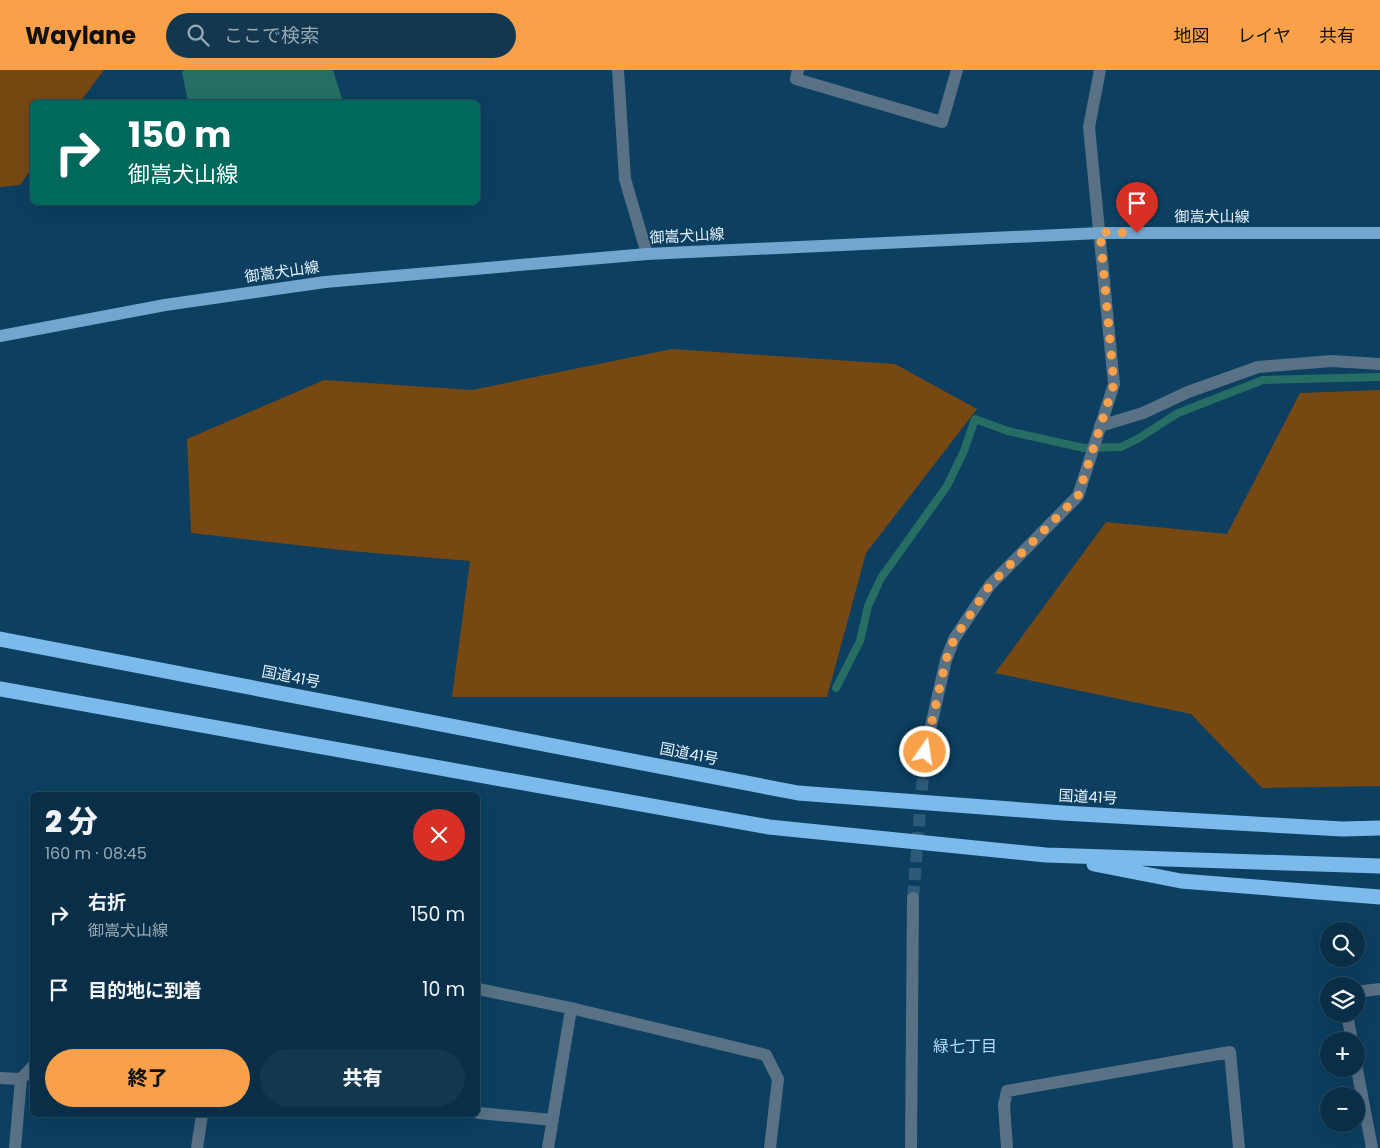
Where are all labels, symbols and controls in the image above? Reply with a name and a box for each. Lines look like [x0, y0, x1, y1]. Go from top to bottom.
search box [166, 13, 516, 58]
text: Waylane [25, 19, 136, 52]
icon: search [184, 21, 212, 49]
text: ここで検索 [224, 22, 319, 49]
text: 地図 [1174, 23, 1210, 48]
text: レイヤ [1238, 23, 1291, 48]
text: 共有 [1319, 23, 1355, 48]
text: 150 m [128, 110, 231, 159]
icon: right [45, 120, 110, 185]
text: 御嵩犬山線 [128, 159, 238, 190]
pin [1116, 182, 1158, 233]
icon: arrive [1123, 189, 1151, 217]
street label: 御嵩犬山線 [1174, 206, 1250, 227]
street label: 御嵩犬山線 [649, 223, 725, 248]
street label: 御嵩犬山線 [243, 256, 321, 287]
street label: 国道41号 [260, 661, 322, 692]
position arrow [898, 725, 950, 777]
street label: 国道41号 [658, 738, 720, 769]
street label: 国道41号 [1058, 784, 1118, 809]
text: 2 分 [45, 800, 98, 843]
button: close [413, 809, 465, 861]
text: 160 m · 08:45 [45, 842, 147, 865]
text: 右折 [88, 889, 126, 916]
icon: right [45, 901, 73, 929]
text: 150 m [410, 901, 465, 928]
text: 御嵩犬山線 [88, 919, 168, 942]
map controls [1320, 922, 1365, 1132]
button: search [1320, 922, 1365, 967]
icon: arrive [45, 976, 73, 1004]
text: 10 m [422, 976, 465, 1003]
text: 目的地に到着 [88, 977, 202, 1004]
button: layers [1320, 977, 1365, 1022]
button: + [1320, 1032, 1365, 1077]
district label: 緑七丁目 [933, 1035, 997, 1058]
button: 終了 [45, 1049, 250, 1107]
button: 共有 [260, 1049, 465, 1107]
button: − [1320, 1087, 1365, 1132]

